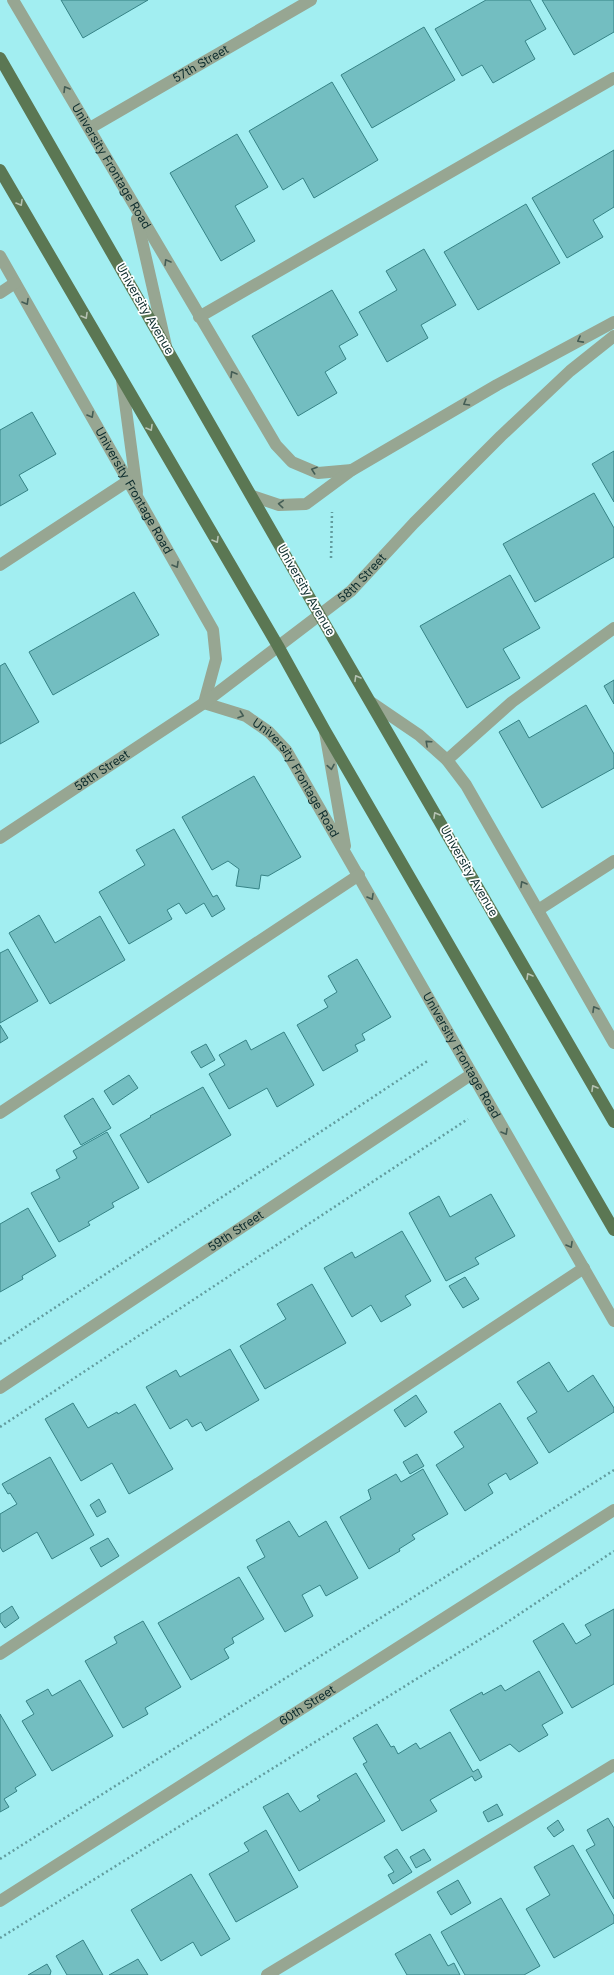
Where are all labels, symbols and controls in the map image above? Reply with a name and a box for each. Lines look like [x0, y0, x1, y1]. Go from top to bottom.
street label: 57th Street [170, 41, 231, 86]
one-way arrow [64, 86, 71, 93]
street label: University Frontage Road [69, 100, 155, 231]
one-way arrow [15, 199, 22, 206]
one-way arrow [164, 259, 171, 266]
street label: University Avenue [113, 261, 178, 357]
one-way arrow [22, 298, 29, 305]
one-way arrow [80, 312, 87, 319]
one-way arrow [577, 336, 584, 343]
one-way arrow [230, 371, 238, 378]
one-way arrow [463, 399, 470, 406]
one-way arrow [86, 411, 93, 418]
street label: University Frontage Road [92, 424, 176, 556]
one-way arrow [146, 424, 153, 431]
one-way arrow [310, 467, 317, 475]
one-way arrow [278, 499, 284, 508]
one-way arrow [211, 536, 218, 543]
street label: University Avenue [274, 542, 339, 638]
street label: 58th Street [334, 550, 389, 606]
one-way arrow [172, 560, 179, 568]
one-way arrow [355, 675, 362, 682]
one-way arrow [238, 710, 245, 718]
street label: University Frontage Road [250, 715, 343, 840]
one-way arrow [425, 740, 432, 747]
street label: 58th Street [71, 747, 132, 794]
one-way arrow [326, 764, 335, 770]
one-way arrow [434, 812, 441, 819]
street label: University Avenue [437, 823, 502, 919]
one-way arrow [521, 881, 528, 888]
one-way arrow [367, 893, 374, 901]
one-way arrow [527, 973, 534, 980]
street label: University Frontage Road [420, 989, 504, 1121]
one-way arrow [592, 1006, 599, 1013]
one-way arrow [592, 1085, 599, 1092]
one-way arrow [501, 1128, 508, 1135]
street label: 59th Street [205, 1207, 266, 1255]
one-way arrow [566, 1241, 573, 1248]
street label: 60th Street [276, 1682, 338, 1728]

